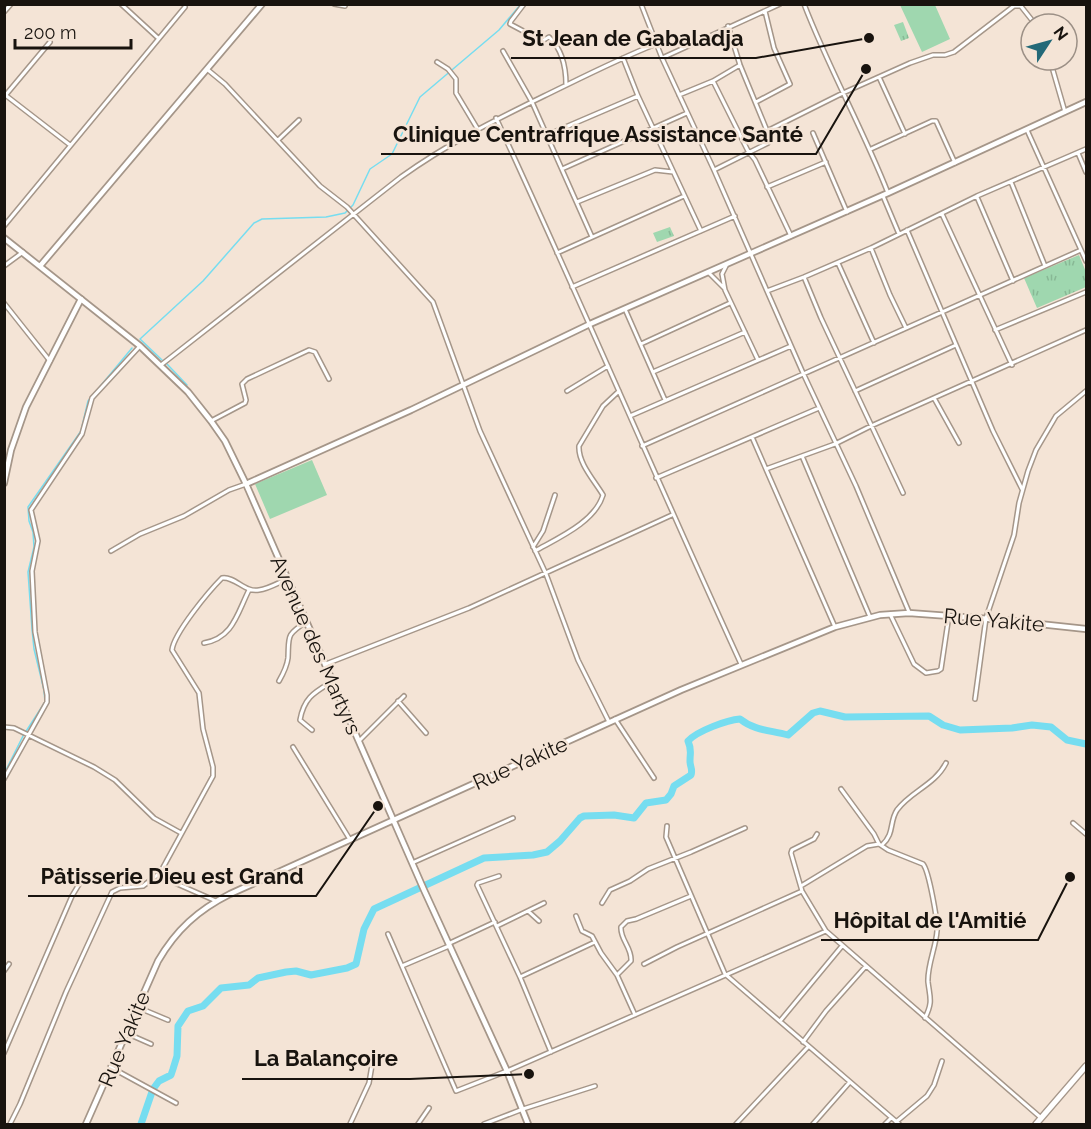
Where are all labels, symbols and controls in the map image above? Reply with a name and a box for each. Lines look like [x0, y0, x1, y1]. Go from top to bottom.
scale bar [15, 12, 130, 50]
north arrow [1019, 12, 1079, 72]
callout: St Jean de Gabaladja [511, 18, 756, 58]
text: 200 m [24, 22, 77, 43]
text: N [1049, 23, 1072, 44]
text: St Jean de Gabaladja [522, 25, 744, 51]
callout: Clinique Centrafrique Assistance Santé [381, 114, 816, 154]
text: Clinique Centrafrique Assistance Santé [393, 121, 803, 147]
street label: Avenue des Martyrs [265, 552, 367, 738]
street label: Rue Yakite [943, 603, 1045, 637]
street label: Rue Yakite [469, 731, 571, 795]
callout: Pâtisserie Dieu est Grand [28, 856, 316, 896]
text: Pâtisserie Dieu est Grand [40, 863, 304, 889]
callout: Hôpital de l'Amitié [821, 900, 1038, 940]
text: Hôpital de l'Amitié [834, 907, 1026, 933]
street label: Rue Yakite [93, 988, 155, 1090]
callout: La Balançoire [242, 1039, 410, 1079]
text: La Balançoire [254, 1045, 398, 1071]

